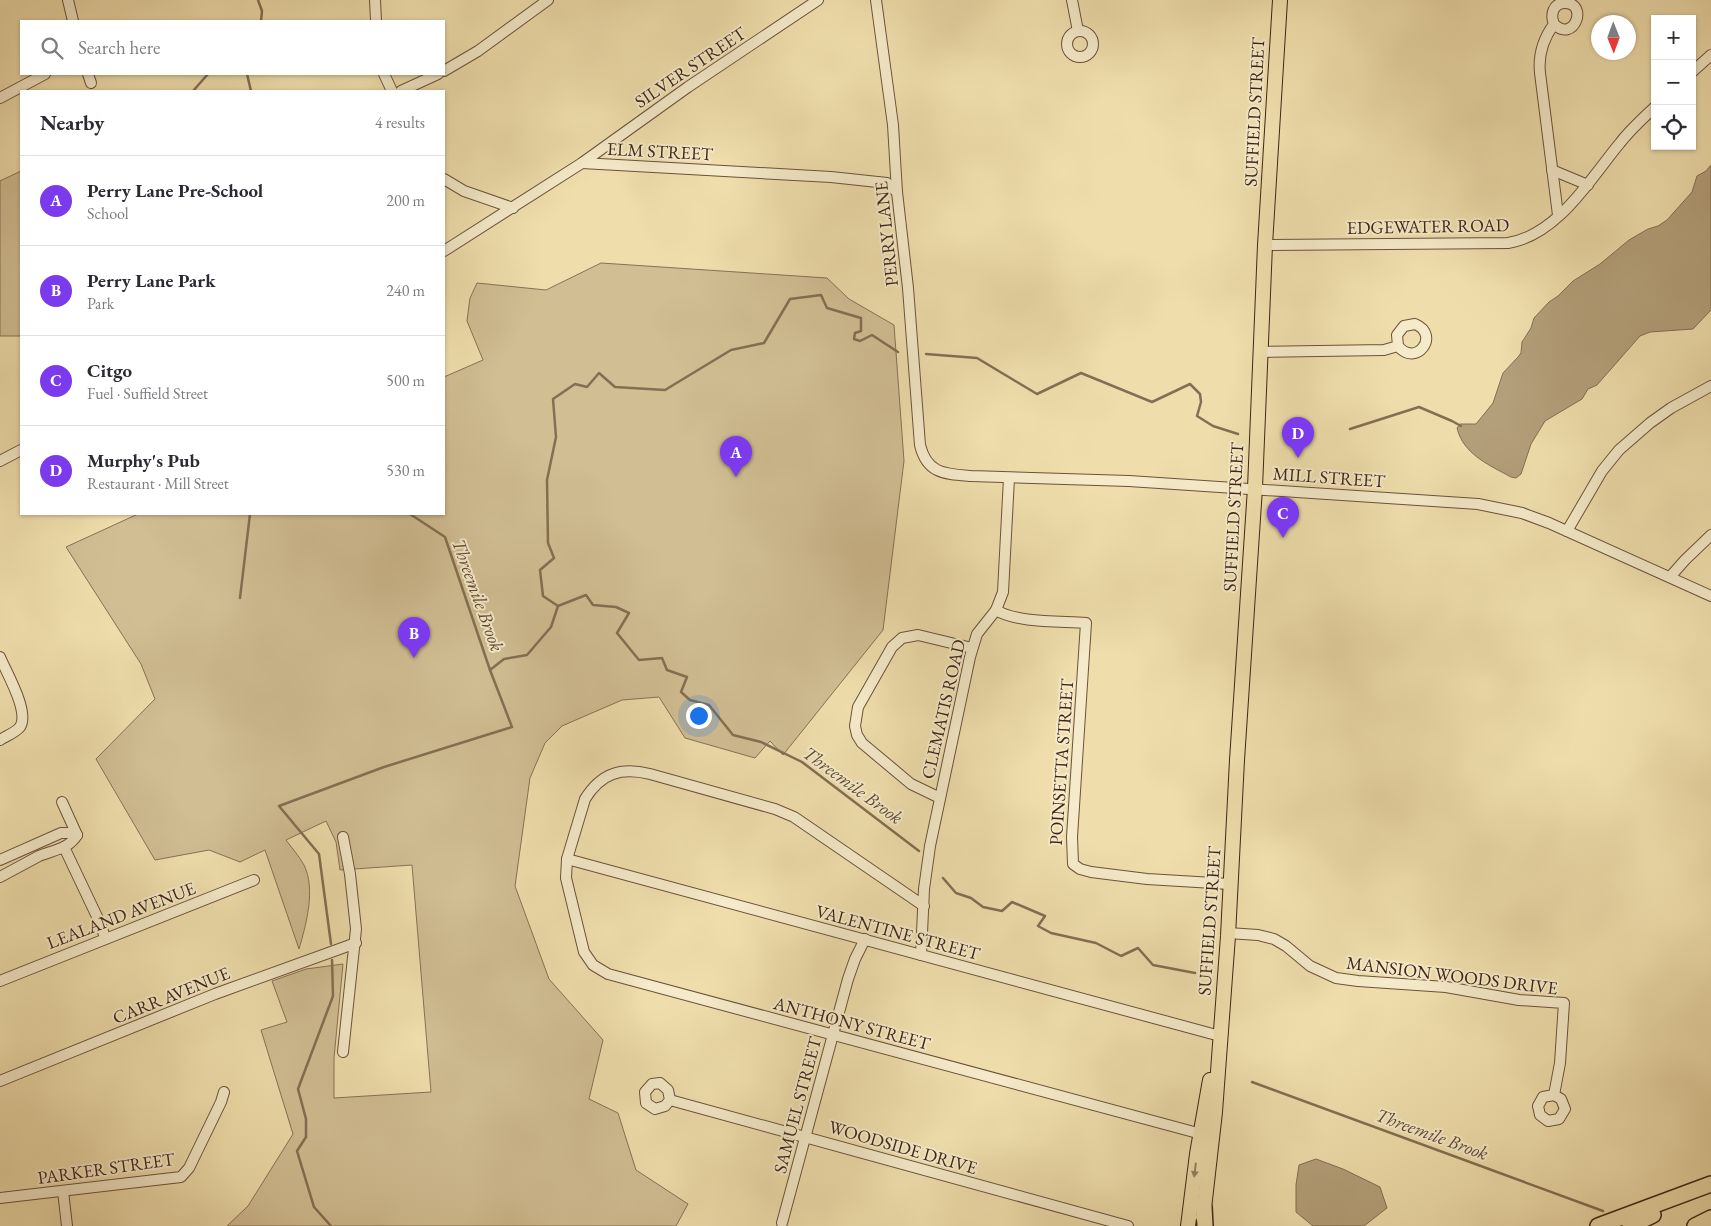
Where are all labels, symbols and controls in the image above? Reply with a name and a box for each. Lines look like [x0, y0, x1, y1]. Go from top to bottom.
north arrow [1591, 15, 1636, 60]
map controls [1651, 15, 1696, 150]
button: + [1651, 15, 1696, 60]
search box [20, 20, 445, 75]
street label: SILVER STREET [630, 21, 751, 113]
icon: search [38, 34, 66, 62]
text: Search here [78, 35, 160, 60]
street label: SUFFIELD STREET [1239, 36, 1269, 187]
button: − [1651, 60, 1696, 105]
button: locate [1651, 105, 1696, 150]
text: Nearby [40, 109, 104, 136]
text: 4 results [375, 112, 425, 133]
street label: ELM STREET [606, 137, 715, 165]
text: Perry Lane Pre-School [87, 178, 263, 203]
street label: PERRY LANE [869, 180, 903, 288]
text: A [50, 190, 62, 211]
text: 200 m [386, 190, 425, 211]
text: School [87, 203, 129, 224]
street label: EDGEWATER ROAD [1347, 213, 1509, 239]
text: Perry Lane Park [87, 268, 216, 293]
text: B [51, 280, 61, 301]
text: 240 m [386, 280, 425, 301]
text: Park [87, 293, 114, 314]
text: Citgo [87, 358, 132, 383]
text: C [50, 370, 62, 391]
text: 500 m [386, 370, 425, 391]
text: Fuel · Suffield Street [87, 383, 208, 404]
pin: D [1282, 417, 1314, 458]
pin: A [720, 436, 752, 477]
street label: SUFFIELD STREET [1218, 441, 1248, 592]
text: Murphy's Pub [87, 448, 200, 473]
text: D [50, 460, 62, 481]
text: 530 m [386, 460, 425, 481]
street label: MILL STREET [1272, 462, 1387, 492]
text: Restaurant · Mill Street [87, 473, 229, 494]
pin: C [1267, 497, 1299, 538]
water label: Threemile Brook [446, 535, 510, 655]
pin: B [398, 617, 430, 658]
street label: CLEMATIS ROAD [916, 637, 970, 781]
street label: POINSETTA STREET [1044, 677, 1078, 846]
your location [686, 703, 712, 729]
water label: Threemile Brook [798, 740, 908, 830]
street label: SUFFIELD STREET [1192, 845, 1226, 996]
street label: LEALAND AVENUE [43, 876, 199, 954]
street label: VALENTINE STREET [813, 899, 983, 965]
street label: MANSION WOODS DRIVE [1345, 951, 1559, 999]
street label: CARR AVENUE [109, 961, 233, 1029]
street label: ANTHONY STREET [770, 991, 934, 1055]
street label: SAMUEL STREET [768, 1033, 826, 1176]
water label: Threemile Brook [1372, 1102, 1492, 1166]
street label: WOODSIDE DRIVE [826, 1115, 980, 1179]
street label: PARKER STREET [36, 1147, 177, 1189]
one-way arrow [1191, 1162, 1199, 1178]

